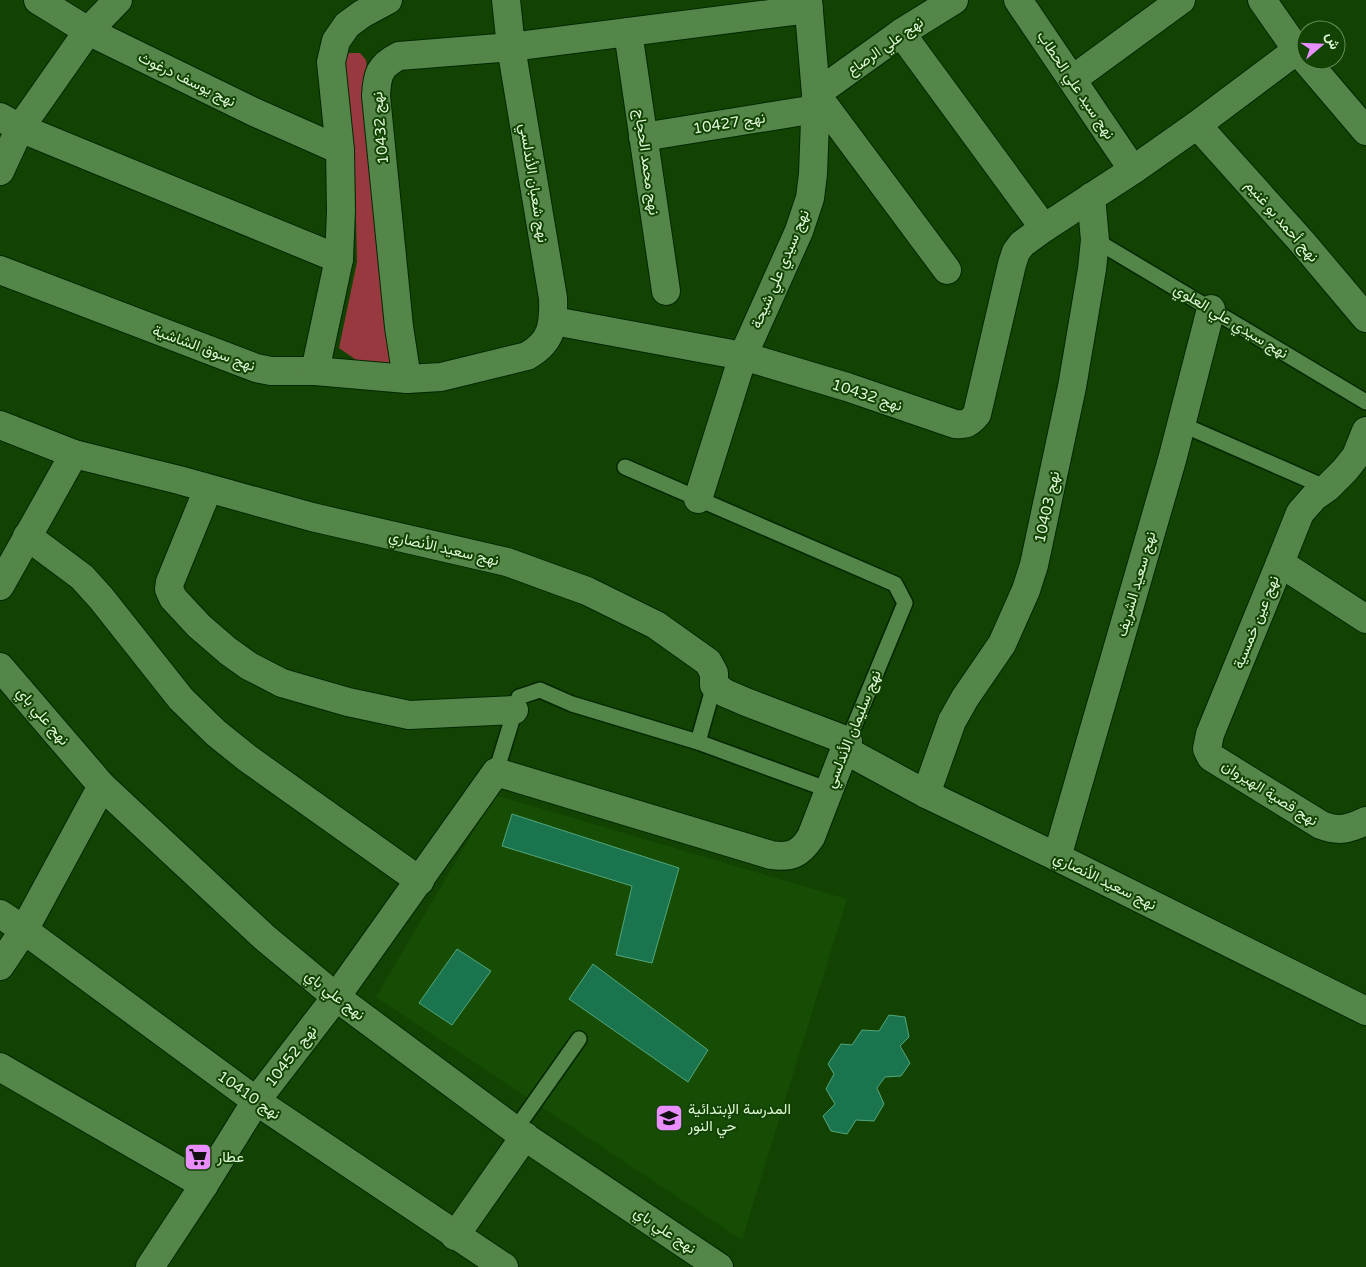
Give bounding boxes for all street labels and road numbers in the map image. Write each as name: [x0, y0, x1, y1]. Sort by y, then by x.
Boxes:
street label: نهج علي الرصاع: [843, 13, 929, 82]
street label: نهج سيد علي الحطاب: [1030, 28, 1119, 145]
street label: نهج يوسف درغوث: [134, 48, 239, 112]
street label: نهج 10432: [368, 91, 394, 165]
street label: نهج محمد الحجاج: [629, 108, 663, 216]
street label: نهج 10427: [692, 108, 767, 140]
street label: نهج شعبان الأندلسي: [512, 122, 552, 245]
street label: نهج أحمد بو غنيم: [1240, 176, 1323, 267]
street label: نهج سيدي علي شيحة: [747, 207, 817, 333]
street label: نهج سيدي علي العلوي: [1168, 280, 1291, 366]
street label: نهج سوق الشاشية: [149, 321, 258, 377]
street label: نهج 10432: [829, 375, 905, 417]
street label: نهج 10403: [1031, 469, 1065, 545]
street label: نهج سعيد الأنصاري: [386, 527, 501, 573]
street label: نهج سعيد الشريف: [1112, 529, 1162, 639]
street label: نهج عين خمسية: [1229, 573, 1285, 672]
street label: نهج سليمان الأندلسي: [821, 667, 889, 792]
street label: نهج علي باي: [10, 683, 73, 751]
street label: نهج قصية الهيروان: [1218, 756, 1321, 831]
street label: نهج سعيد الأنصاري: [1049, 848, 1160, 917]
street label: نهج علي باي: [299, 966, 369, 1027]
street label: نهج 10452: [261, 1022, 322, 1092]
street label: نهج 10410: [213, 1067, 284, 1125]
street label: نهج علي باي: [628, 1203, 700, 1261]

